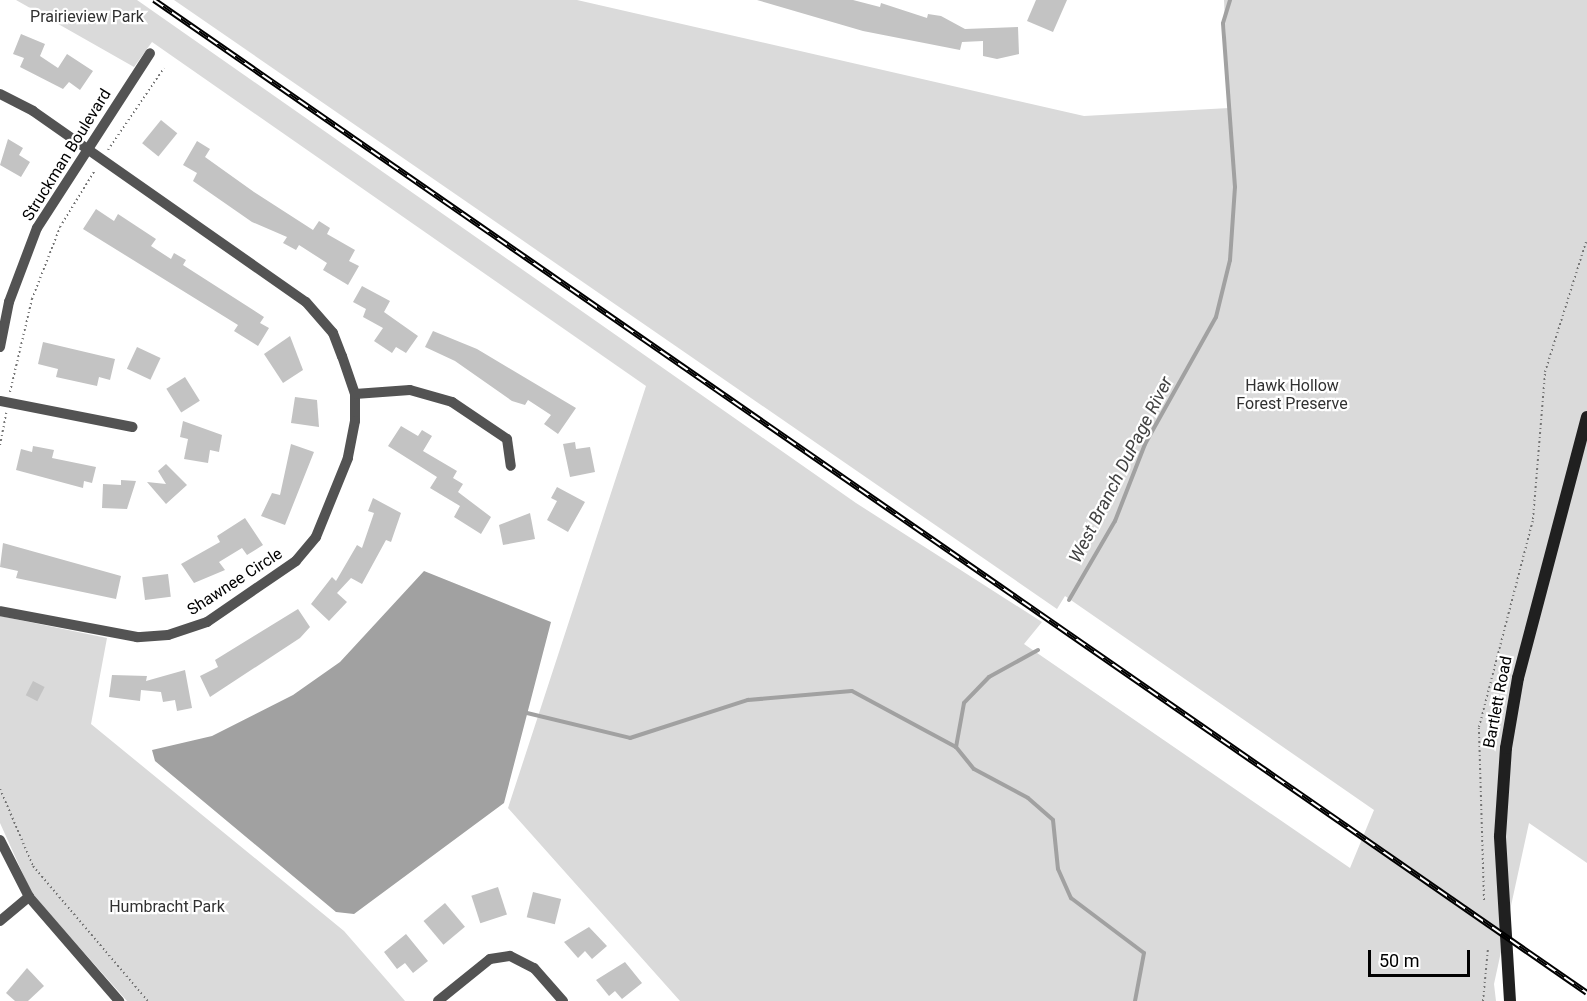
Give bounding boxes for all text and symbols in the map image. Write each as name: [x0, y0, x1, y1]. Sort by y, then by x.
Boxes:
park label: Prairieview Park: [30, 7, 144, 27]
street label: Struckman Boulevard: [19, 86, 115, 224]
water label: West Branch DuPage River: [1065, 373, 1177, 567]
park label: Hawk Hollow Forest Preserve: [1236, 376, 1348, 414]
street label: Shawnee Circle: [184, 544, 286, 620]
street label: Bartlett Road: [1480, 654, 1516, 750]
park label: Humbracht Park: [109, 897, 225, 917]
scale bar: [1371, 938, 1473, 976]
text: 50 m: [1379, 950, 1419, 971]

